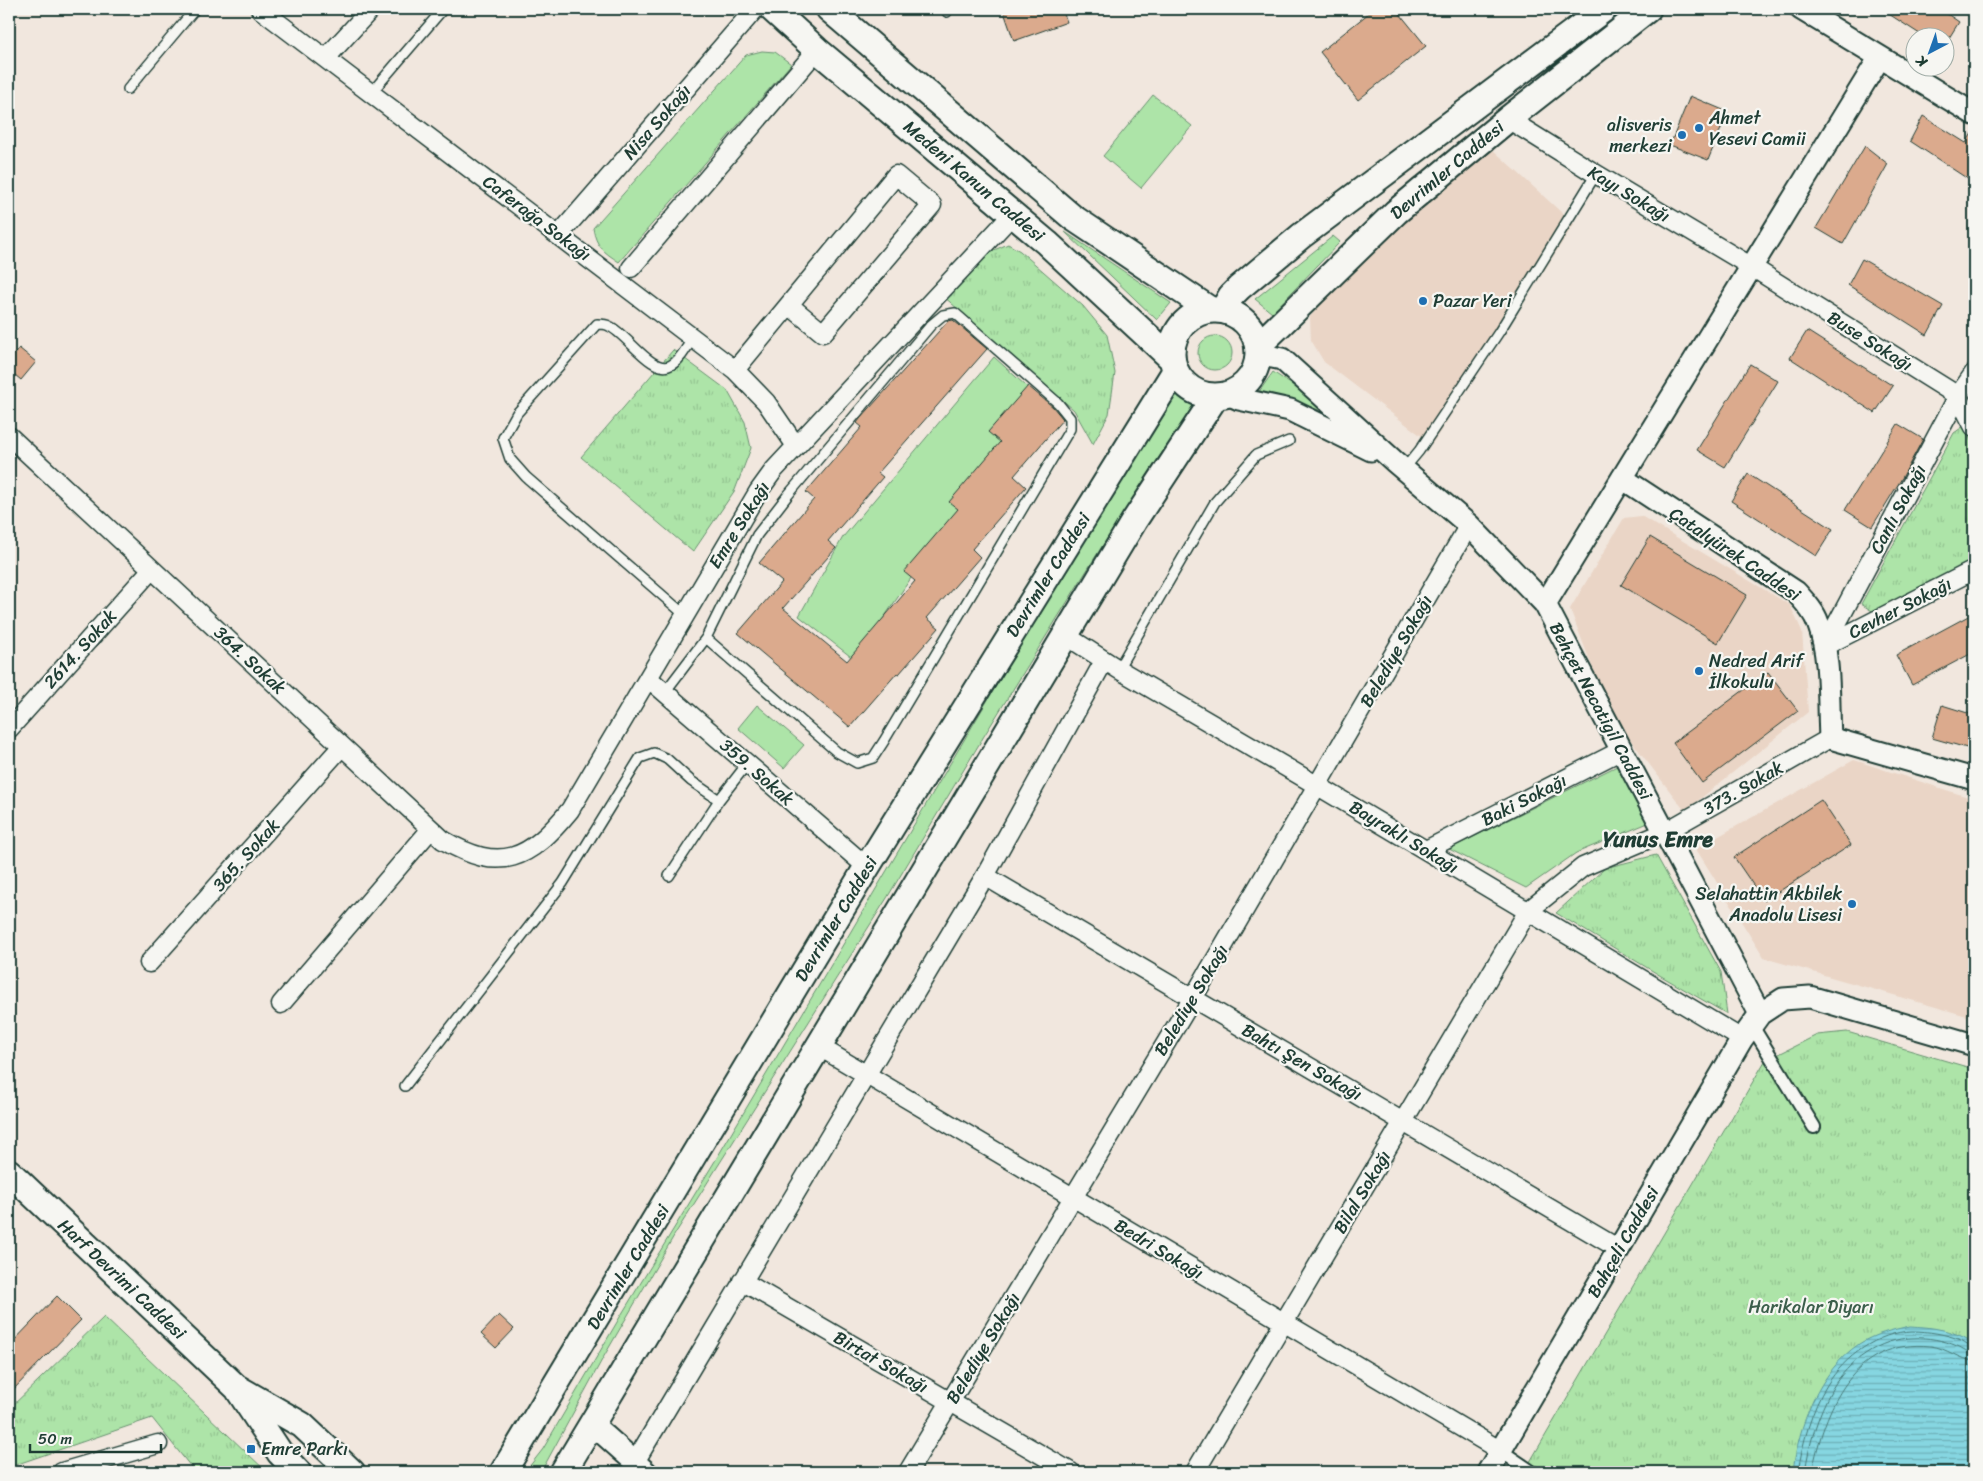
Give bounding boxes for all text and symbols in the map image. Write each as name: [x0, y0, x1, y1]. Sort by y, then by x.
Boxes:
north arrow: [1906, 28, 1956, 78]
text: K: [1909, 48, 1934, 74]
street label: Nisa Sokağı: [615, 77, 699, 167]
place label: Ahmet Yesevi Camii: [1708, 102, 1807, 155]
place label: alisveris merkezi: [1607, 109, 1673, 162]
street label: Devrimler Caddesi: [1382, 111, 1513, 228]
street label: Medeni Kanun Caddesi: [896, 112, 1053, 251]
marker: Ahmet Yesevi Camii: [1693, 122, 1705, 134]
marker: alisveris merkezi: [1676, 129, 1688, 141]
street label: Kayı Sokağı: [1581, 157, 1677, 231]
street label: Caferağa Sokağı: [476, 166, 598, 270]
place label: Pazar Yeri: [1433, 285, 1513, 317]
marker: Pazar Yeri: [1417, 295, 1429, 307]
street label: Buse Sokağı: [1821, 302, 1919, 380]
street label: Canlı Sokağı: [1861, 458, 1935, 560]
street label: Emre Sokağı: [699, 475, 779, 575]
street label: Çatalyürek Caddesi: [1663, 498, 1808, 611]
street label: Devrimler Caddesi: [997, 505, 1100, 644]
street label: Cevher Sokağı: [1843, 568, 1957, 648]
street label: Belediye Sokağı: [1351, 589, 1441, 713]
street label: 2614. Sokak: [35, 601, 125, 696]
street label: Behçet Necatigil Caddesi: [1541, 616, 1662, 807]
street label: 364. Sokak: [206, 618, 294, 703]
place label: Nedred Arif İlkokulu: [1708, 645, 1805, 698]
marker: Nedred Arif İlkokulu: [1693, 665, 1705, 677]
street label: 359. Sokak: [712, 730, 802, 814]
street label: 373. Sokak: [1697, 752, 1790, 824]
street label: Baki Sokağı: [1476, 765, 1572, 835]
street label: Bayraklı Sokağı: [1343, 791, 1465, 883]
street label: 365. Sokak: [204, 811, 288, 899]
district label: Yunus Emre: [1603, 820, 1713, 859]
street label: Devrimler Caddesi: [786, 849, 887, 988]
place label: Selahattin Akbilek Anadolu Lisesi: [1695, 878, 1843, 931]
marker: Selahattin Akbilek Anadolu Lisesi: [1846, 898, 1858, 910]
street label: Belediye Sokağı: [1145, 938, 1237, 1062]
street label: Bahtı Şen Sokağı: [1235, 1014, 1369, 1110]
street label: Bilal Sokağı: [1324, 1144, 1400, 1240]
street label: Bahçeli Caddesi: [1578, 1179, 1669, 1304]
street label: Devrimler Caddesi: [578, 1197, 679, 1336]
street label: Harf Devrimi Caddesi: [50, 1210, 195, 1348]
street label: Bedri Sokağı: [1108, 1210, 1210, 1288]
street label: Belediye Sokağı: [937, 1286, 1029, 1410]
park label: Harikalar Diyarı: [1748, 1291, 1874, 1323]
street label: Birtat Sokağı: [827, 1322, 935, 1402]
scale bar: [30, 1421, 161, 1453]
text: 50 m: [38, 1426, 73, 1452]
place label: Emre Parkı: [261, 1433, 348, 1465]
marker: Emre Parkı: [245, 1443, 257, 1455]

